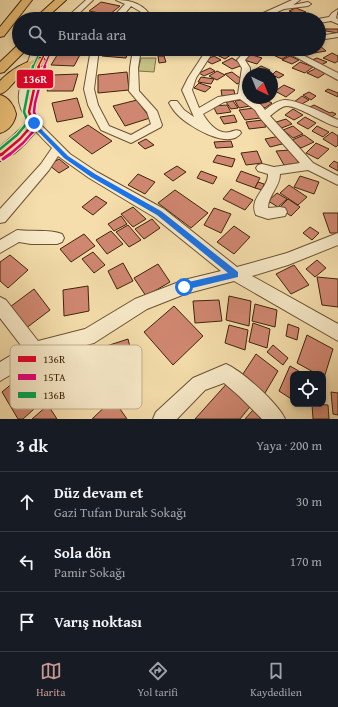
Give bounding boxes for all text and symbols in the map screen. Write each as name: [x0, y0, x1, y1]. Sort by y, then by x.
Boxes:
search box: [12, 12, 326, 56]
icon: search: [26, 23, 48, 45]
text: Burada ara: [58, 24, 126, 45]
north arrow: [242, 68, 278, 104]
line badge: 136R: [16, 69, 54, 89]
text: 136R: [23, 71, 47, 87]
route end: [25, 114, 43, 132]
route start: [175, 278, 193, 296]
legend: [10, 345, 142, 409]
text: 136R: [43, 351, 66, 367]
text: 15TA: [43, 369, 66, 385]
map controls: [290, 371, 326, 407]
button: locate: [290, 371, 326, 407]
text: 136B: [43, 387, 65, 403]
text: 3 dk: [16, 433, 48, 458]
text: Yaya · 200 m: [256, 436, 322, 455]
text: Düz devam et: [54, 482, 143, 503]
icon: ahead: [16, 491, 38, 513]
text: 30 m: [296, 492, 322, 511]
text: Gazi Tufan Durak Sokağı: [54, 503, 186, 522]
text: Sola dön: [54, 542, 111, 563]
icon: left: [16, 551, 38, 573]
text: 170 m: [290, 552, 322, 571]
text: Pamir Sokağı: [54, 563, 125, 582]
icon: arrive: [16, 611, 38, 633]
text: Varış noktası: [54, 611, 142, 632]
tab: Harita: [36, 660, 65, 700]
tab: Yol tarifi: [138, 660, 178, 700]
tab: Kaydedilen: [250, 660, 302, 700]

